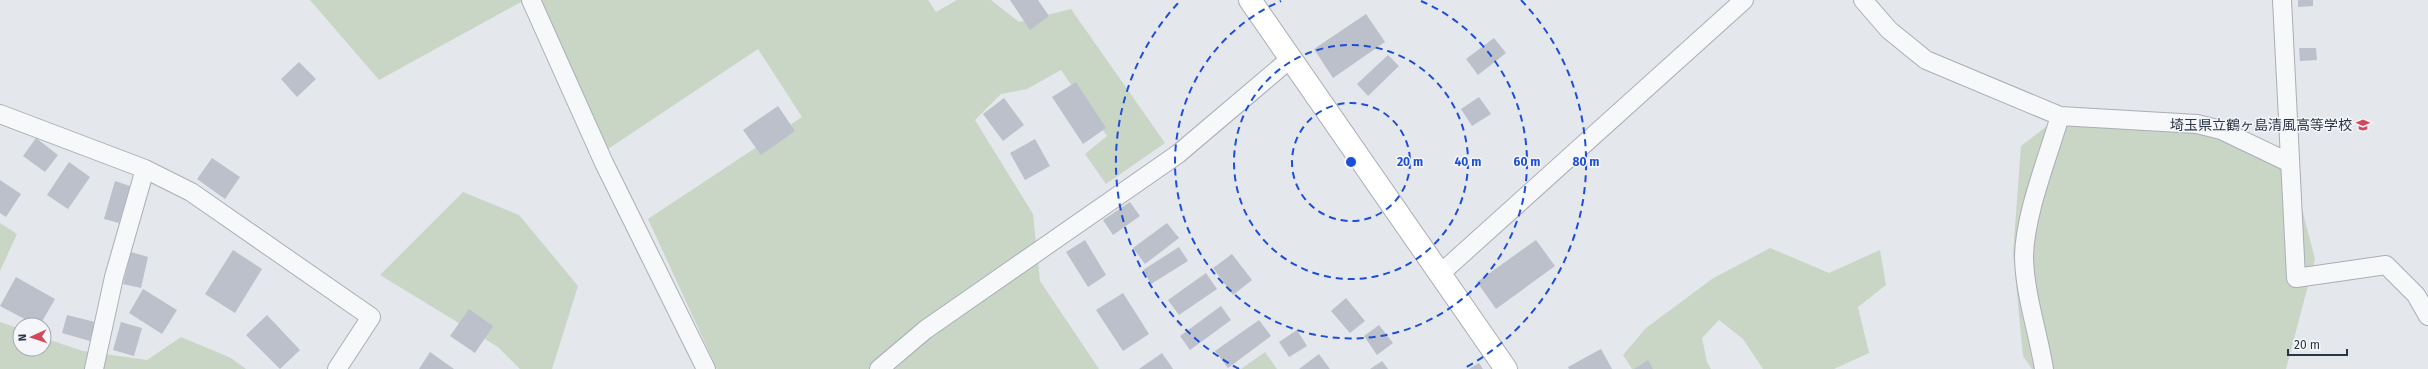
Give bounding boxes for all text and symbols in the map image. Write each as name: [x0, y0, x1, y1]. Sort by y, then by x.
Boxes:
place label: 埼玉県立鶴ヶ島清風高等学校: [2170, 117, 2352, 134]
school or university icon: 埼玉県立鶴ヶ島清風高等学校: [2355, 117, 2371, 133]
centre of rings: [1344, 155, 1358, 169]
text: 20 m: [1397, 155, 1423, 169]
text: 40 m: [1455, 155, 1481, 169]
text: 60 m: [1514, 155, 1540, 169]
text: 80 m: [1573, 155, 1599, 169]
north arrow: [12, 317, 52, 357]
scale bar: [2288, 331, 2347, 357]
text: N: [16, 334, 29, 341]
text: 20 m: [2294, 338, 2320, 352]

